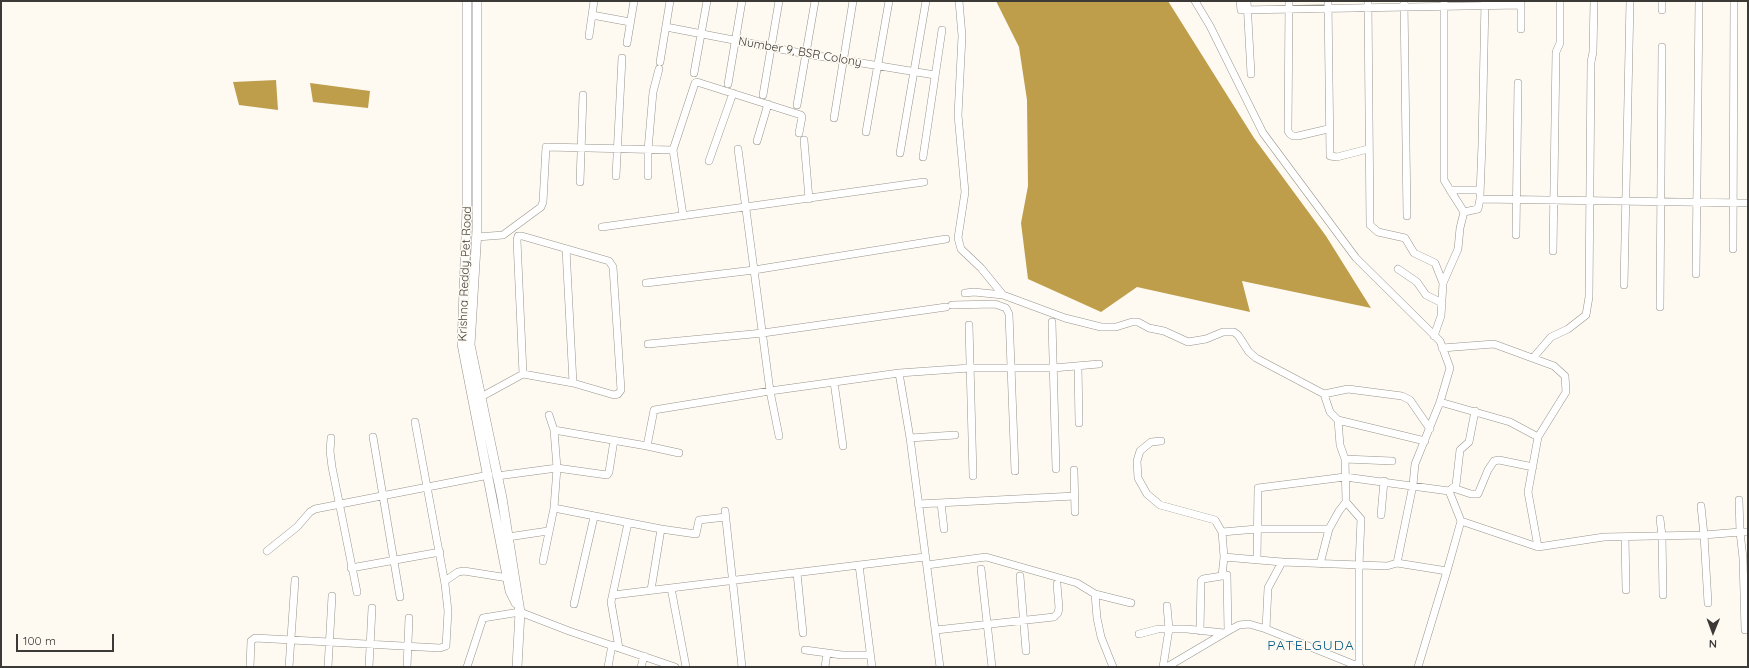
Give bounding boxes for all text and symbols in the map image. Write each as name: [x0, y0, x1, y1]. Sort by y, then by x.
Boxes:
street label: Number 9, BSR Colony: [737, 34, 863, 70]
street label: Krishna Reddy Pet Road: [455, 206, 475, 342]
north arrow: [1693, 612, 1733, 652]
scale bar: [18, 626, 116, 652]
text: 100 m: [23, 633, 56, 648]
text: N: [1709, 637, 1717, 651]
district label: PATELGUDA: [1267, 638, 1355, 654]

